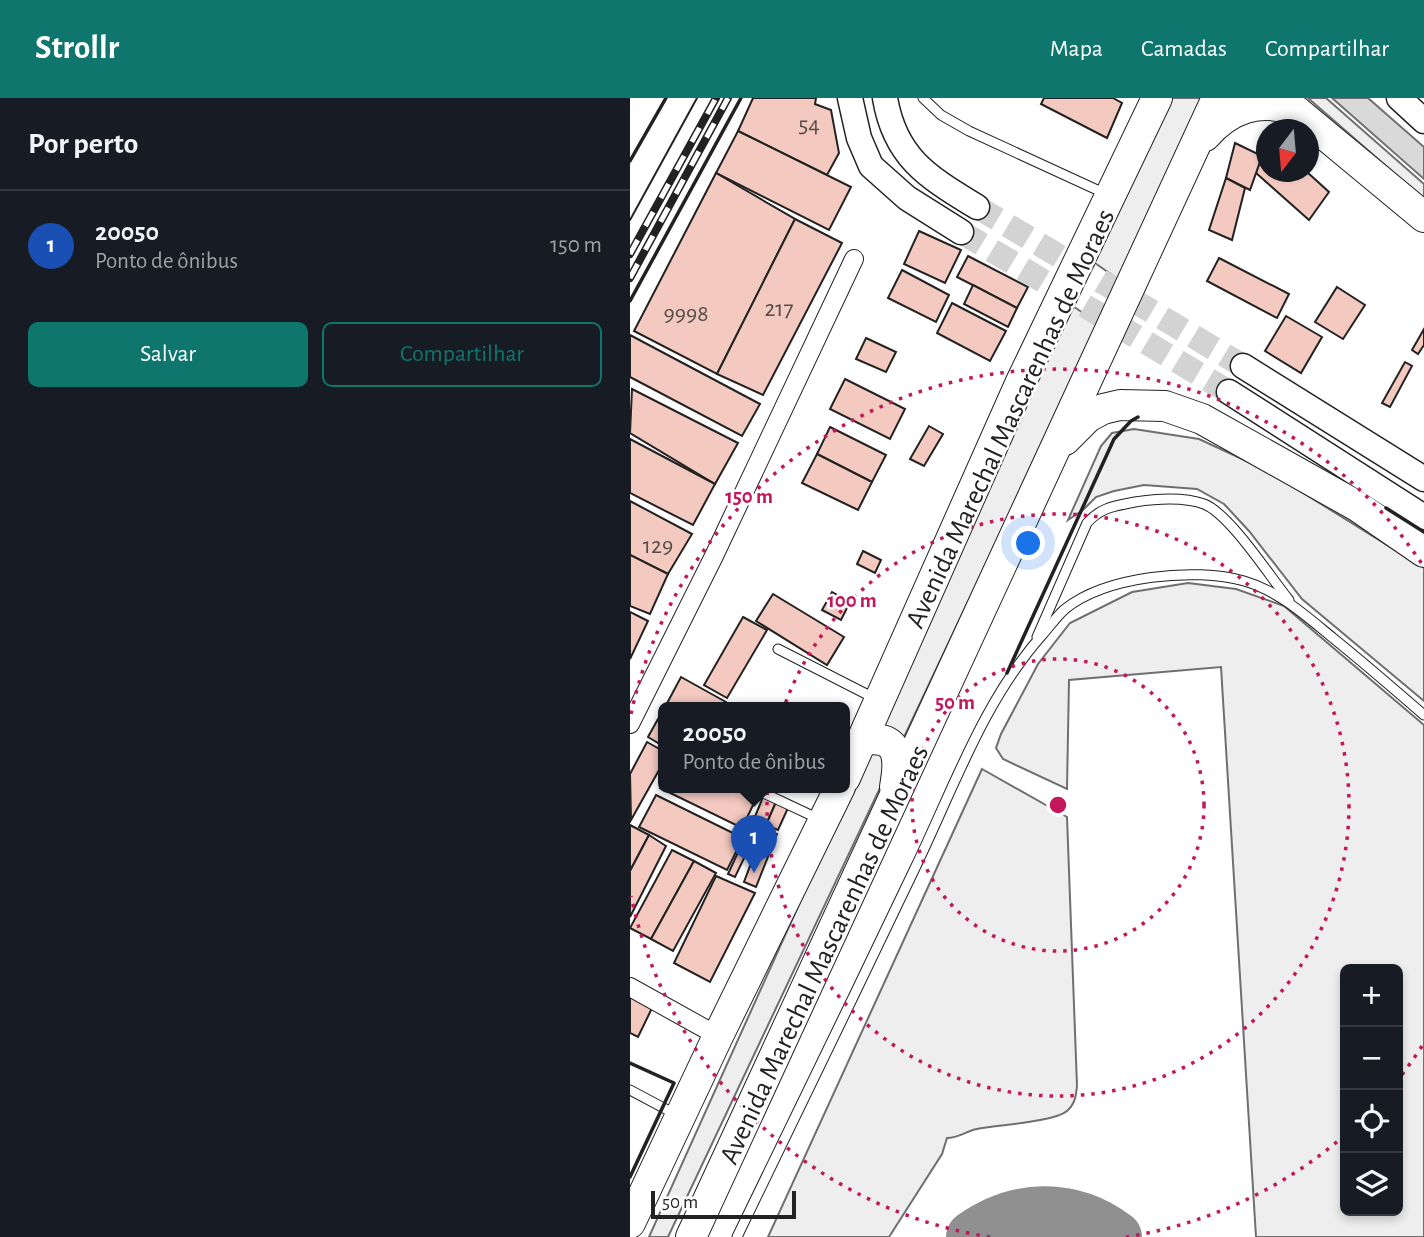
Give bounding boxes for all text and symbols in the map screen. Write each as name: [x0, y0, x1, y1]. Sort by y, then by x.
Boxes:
text: Strollr: [35, 32, 119, 65]
text: Mapa: [1050, 37, 1103, 61]
text: Camadas: [1141, 37, 1227, 61]
text: Compartilhar: [1265, 37, 1389, 61]
house number: 54: [798, 113, 820, 137]
north arrow: [1256, 119, 1319, 182]
text: Por perto: [28, 129, 138, 159]
street label: Avenida Marechal Mascarenhas de Moraes: [901, 205, 1120, 633]
text: 20050: [95, 219, 159, 245]
text: 1: [47, 234, 55, 257]
text: 150 m: [550, 234, 602, 257]
text: Ponto de ônibus: [95, 250, 238, 273]
house number: 217: [764, 297, 794, 321]
house number: 9998: [663, 302, 709, 326]
button: Salvar: [28, 322, 308, 387]
button: Compartilhar: [322, 322, 602, 387]
text: 150 m: [725, 486, 773, 507]
your location: [1011, 526, 1045, 560]
house number: 129: [643, 534, 673, 558]
text: 100 m: [827, 590, 877, 611]
text: 50 m: [935, 692, 975, 713]
popup: [658, 702, 850, 793]
text: 20050: [683, 720, 747, 746]
street label: Avenida Marechal Mascarenhas de Moraes: [715, 741, 934, 1169]
text: Ponto de ônibus: [683, 751, 825, 774]
centre of rings: [1046, 793, 1070, 817]
pin: 1: [731, 815, 777, 873]
map controls: [1340, 964, 1403, 1216]
button: +: [1340, 964, 1403, 1027]
button: −: [1340, 1027, 1403, 1090]
button: locate: [1340, 1090, 1403, 1153]
button: layers: [1340, 1153, 1403, 1216]
scale bar: [651, 1188, 796, 1220]
text: 50 m: [662, 1193, 698, 1212]

